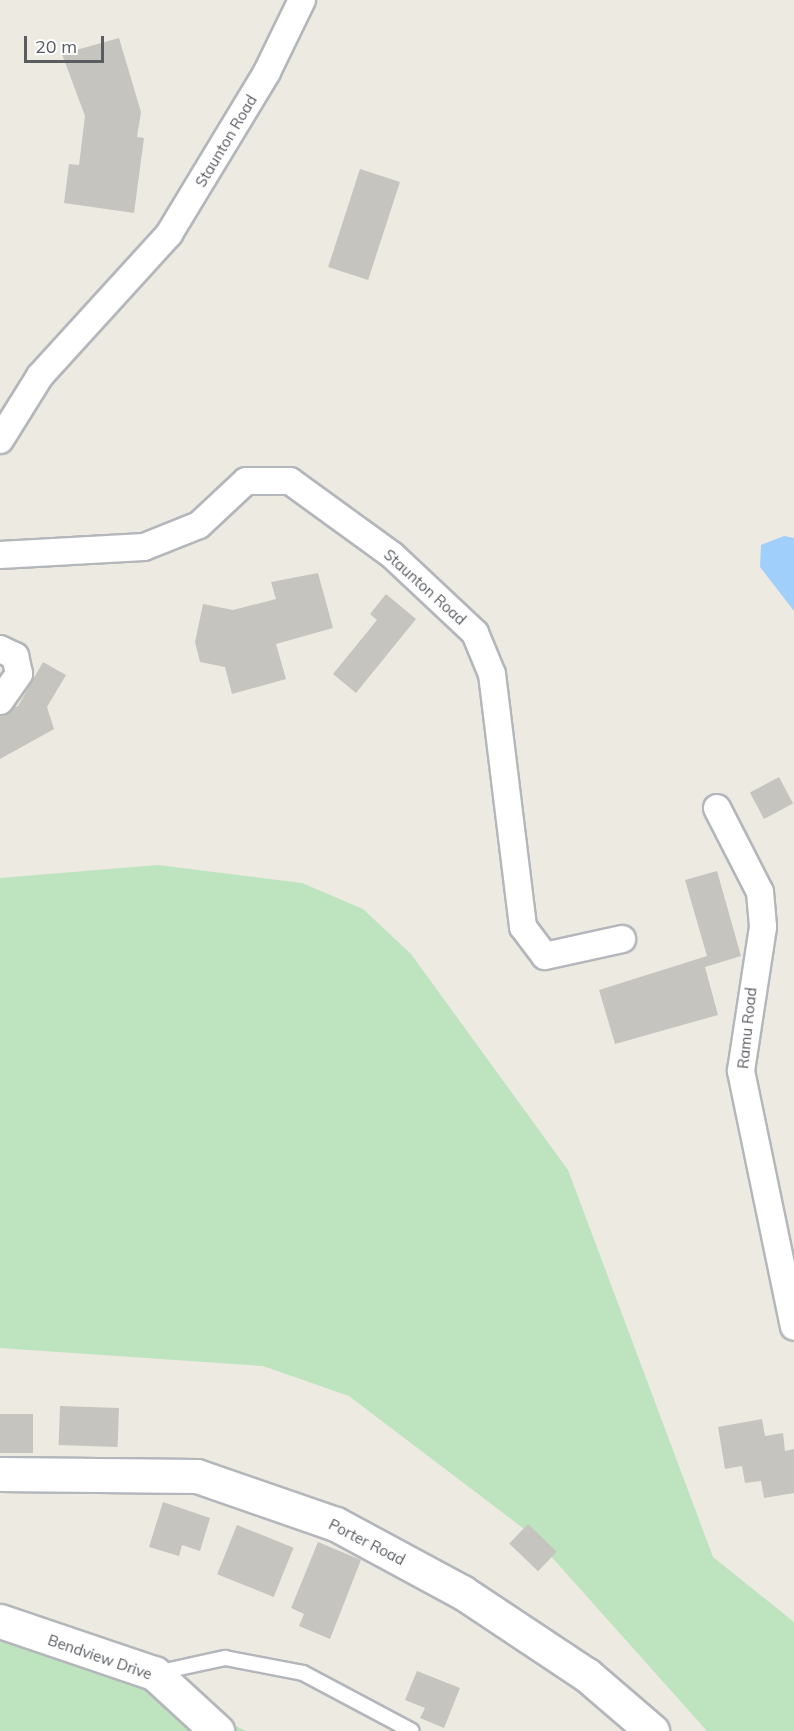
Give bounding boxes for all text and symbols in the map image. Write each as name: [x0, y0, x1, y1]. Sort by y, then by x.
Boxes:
scale bar: [27, 24, 106, 62]
text: 20 m: [35, 35, 77, 58]
street label: Staunton Road: [191, 92, 261, 190]
street label: Staunton Road: [380, 545, 470, 629]
street label: Ramu Road: [734, 986, 760, 1070]
street label: Porter Road: [326, 1515, 408, 1569]
street label: Bendview Drive: [46, 1631, 154, 1683]

